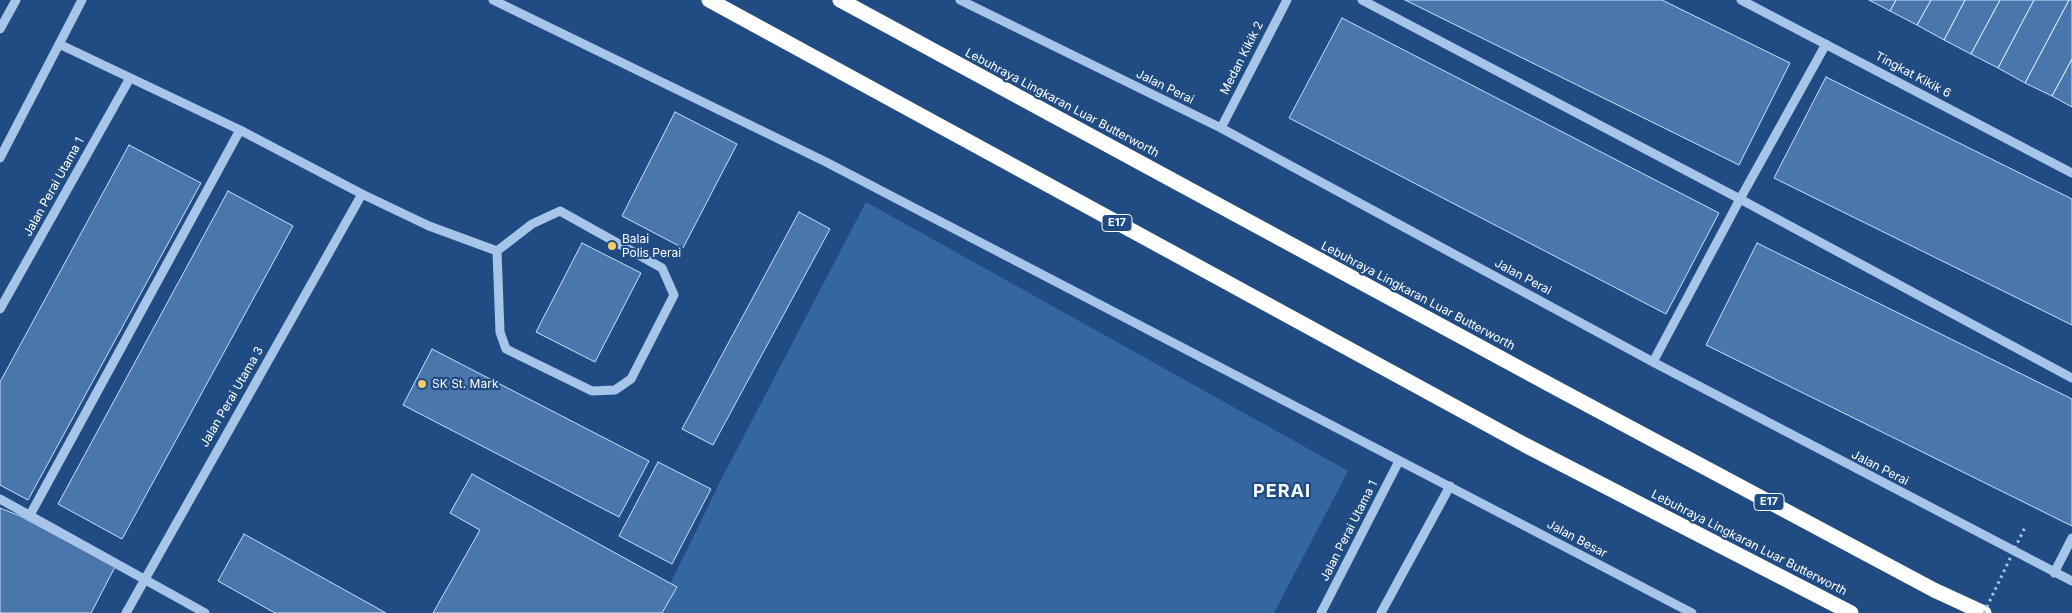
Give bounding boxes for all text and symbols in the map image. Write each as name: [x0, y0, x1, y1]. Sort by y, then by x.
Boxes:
street label: Medan Kikik 2: [1217, 19, 1267, 97]
street label: Lebuhraya Lingkaran Luar Butterworth: [963, 46, 1161, 160]
street label: Tingkat Kikik 6: [1873, 49, 1953, 101]
street label: Jalan Perai: [1134, 67, 1196, 107]
street label: Jalan Perai Utama 1: [21, 135, 87, 239]
road number: E17: [1102, 214, 1132, 232]
place label: Balai Polis Perai: [622, 232, 681, 260]
street label: Lebuhraya Lingkaran Luar Butterworth: [1319, 239, 1517, 353]
marker: Balai Polis Perai: [606, 240, 618, 252]
street label: Jalan Perai: [1492, 256, 1554, 298]
street label: Jalan Perai Utama 3: [197, 344, 267, 450]
place label: SK St. Mark: [432, 377, 498, 391]
marker: SK St. Mark: [416, 378, 428, 390]
street label: Jalan Perai: [1849, 447, 1911, 489]
street label: Jalan Perai Utama 1: [1317, 478, 1381, 584]
district label: PERAI: [1252, 481, 1312, 503]
street label: Lebuhraya Lingkaran Luar Butterworth: [1649, 487, 1849, 599]
road number: E17: [1754, 494, 1784, 511]
street label: Jalan Besar: [1544, 517, 1610, 561]

